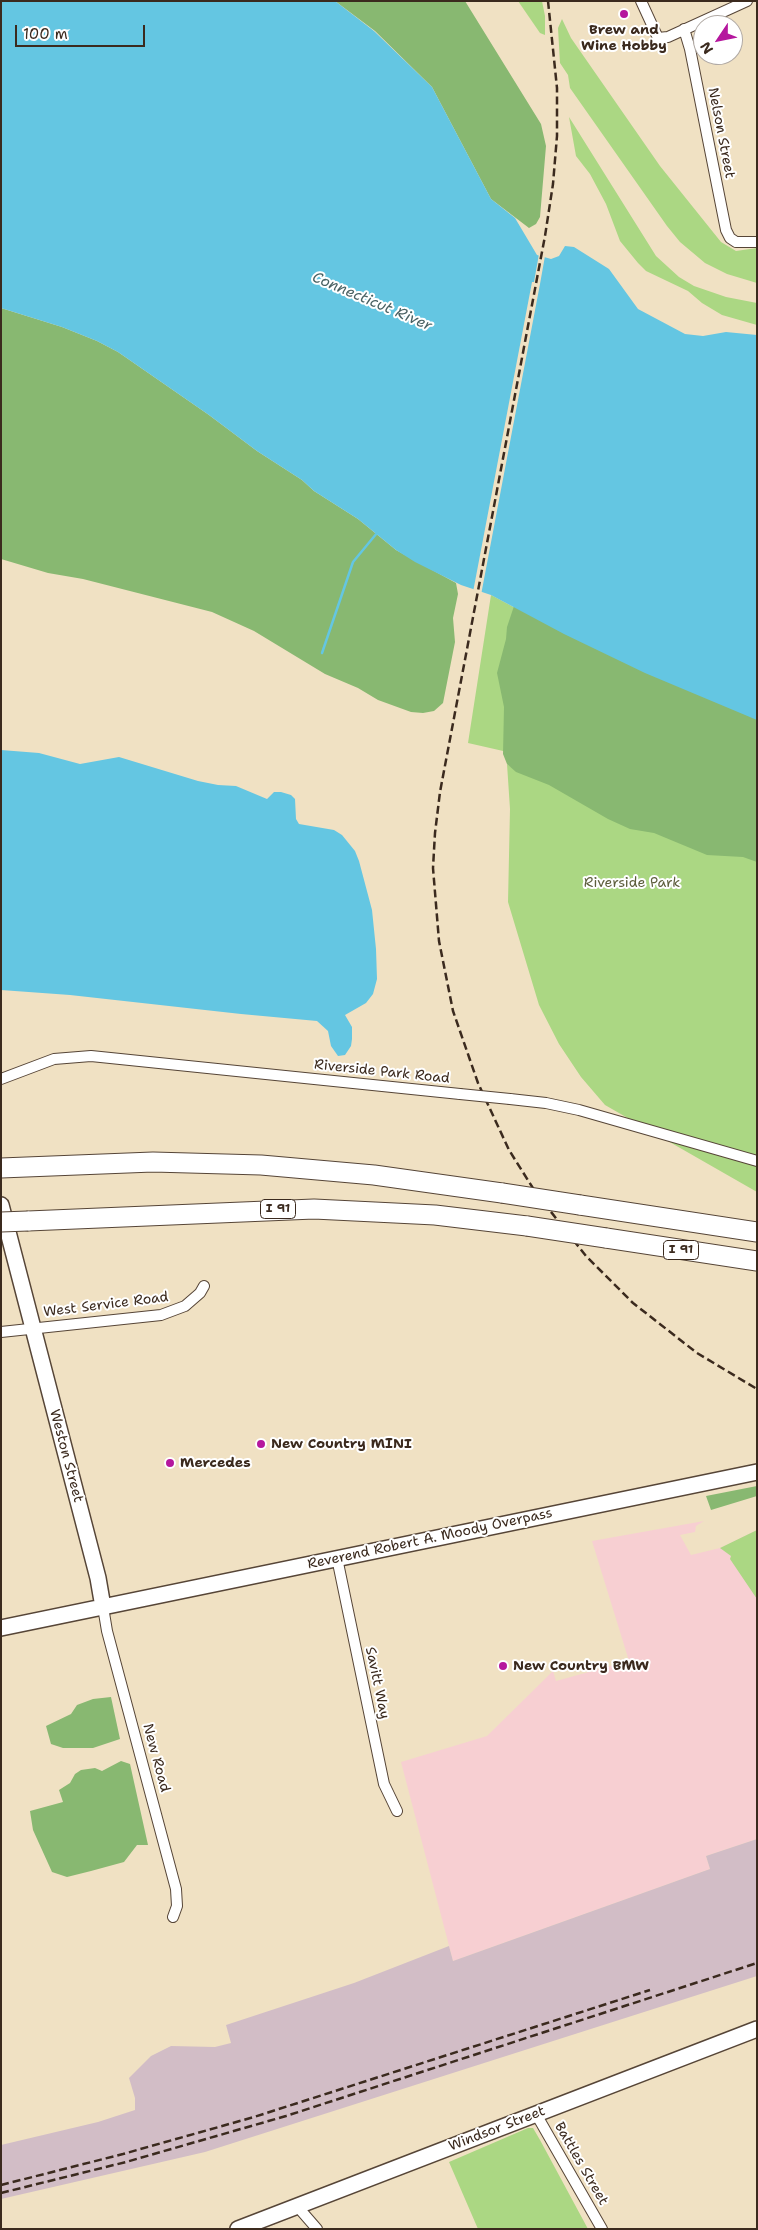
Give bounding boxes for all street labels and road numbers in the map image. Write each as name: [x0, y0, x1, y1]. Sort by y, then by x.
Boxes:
street label: Nelson Street: [704, 86, 738, 180]
street label: Riverside Park Road: [313, 1057, 451, 1087]
road number: I 91: [260, 1200, 296, 1218]
road number: I 91: [664, 1240, 698, 1260]
street label: West Service Road: [43, 1289, 169, 1321]
street label: Weston Street: [45, 1408, 87, 1504]
street label: Reverend Robert A. Moody Overpass: [306, 1505, 554, 1573]
street label: Savitt Way: [361, 1645, 393, 1721]
street label: New Road: [139, 1722, 173, 1794]
street label: Windsor Street: [446, 2103, 548, 2155]
street label: Battles Street: [550, 2119, 612, 2209]

